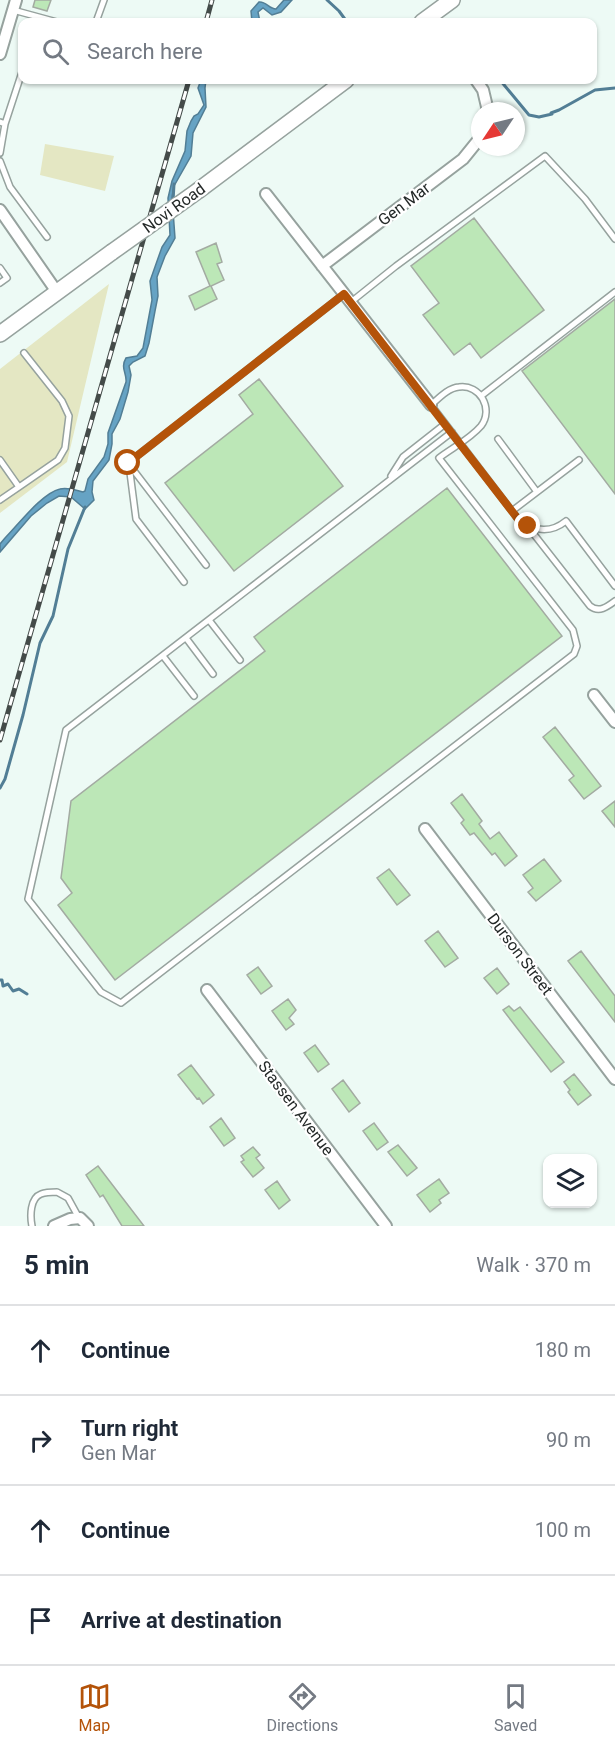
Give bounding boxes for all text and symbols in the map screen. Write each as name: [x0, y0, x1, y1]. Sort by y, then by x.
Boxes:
search box: [18, 18, 597, 84]
icon: search: [39, 35, 72, 68]
text: Search here: [87, 39, 203, 64]
north arrow: [471, 102, 525, 156]
street label: Gen Mar: [374, 178, 434, 230]
street label: Novi Road: [139, 179, 209, 237]
route start: [114, 449, 140, 475]
route end: [514, 512, 540, 538]
street label: Durson Street: [483, 909, 557, 999]
street label: Stassen Avenue: [254, 1057, 338, 1159]
map controls: [543, 1154, 597, 1208]
button: layers: [543, 1154, 597, 1208]
text: 5 min: [24, 1250, 89, 1280]
text: Walk · 370 m: [476, 1253, 591, 1277]
icon: ahead: [24, 1334, 57, 1367]
text: Continue: [81, 1338, 170, 1363]
text: 180 m: [535, 1338, 591, 1362]
text: Turn right: [81, 1416, 178, 1441]
icon: right: [24, 1424, 57, 1457]
text: 90 m: [546, 1428, 591, 1452]
text: Gen Mar: [81, 1441, 156, 1465]
icon: ahead: [24, 1514, 57, 1547]
text: Continue: [81, 1518, 170, 1543]
text: 100 m: [535, 1518, 591, 1542]
icon: arrive: [24, 1604, 57, 1637]
text: Arrive at destination: [81, 1608, 282, 1633]
tab: Map: [78, 1680, 111, 1735]
tab: Directions: [266, 1680, 338, 1735]
tab: Saved: [494, 1680, 537, 1735]

